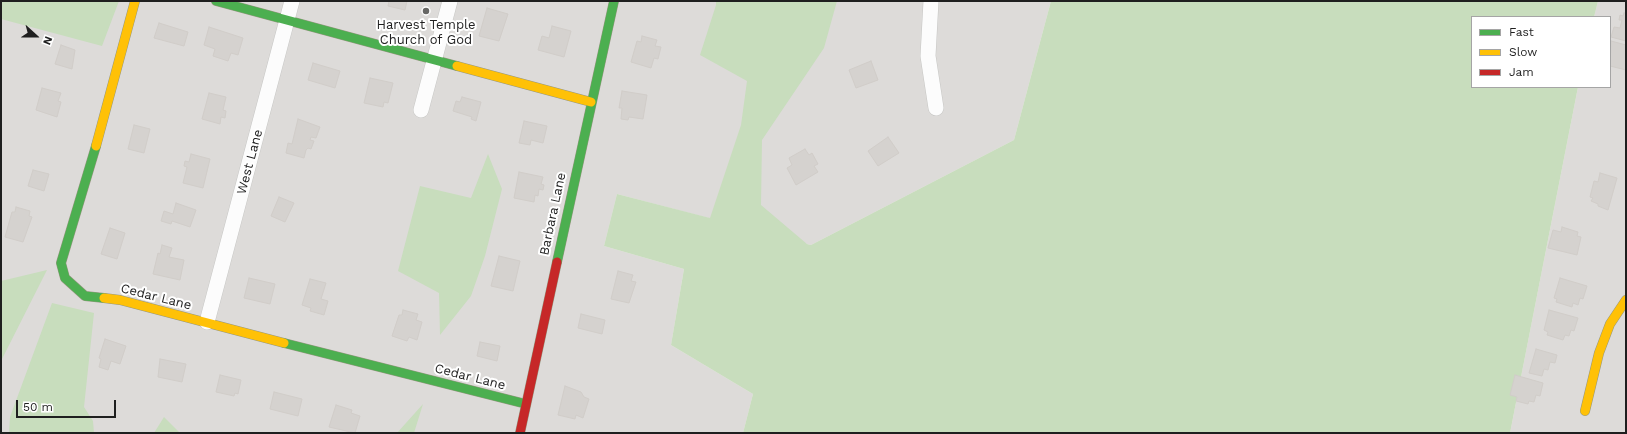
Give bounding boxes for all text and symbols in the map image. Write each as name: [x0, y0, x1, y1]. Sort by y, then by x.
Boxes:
marker: Harvest Temple Church of God: [421, 6, 431, 16]
north arrow: [16, 16, 56, 56]
legend: [1471, 16, 1611, 88]
place label: Harvest Temple Church of God: [376, 17, 476, 48]
text: Fast: [1509, 25, 1534, 39]
text: N: [40, 34, 55, 47]
text: Slow: [1509, 45, 1537, 59]
text: Jam: [1509, 65, 1534, 79]
street label: West Lane: [234, 128, 266, 196]
street label: Barbara Lane: [537, 171, 569, 257]
street label: Cedar Lane: [119, 281, 193, 313]
street label: Cedar Lane: [433, 361, 507, 393]
scale bar: [18, 392, 118, 418]
text: 50 m: [23, 400, 53, 414]

